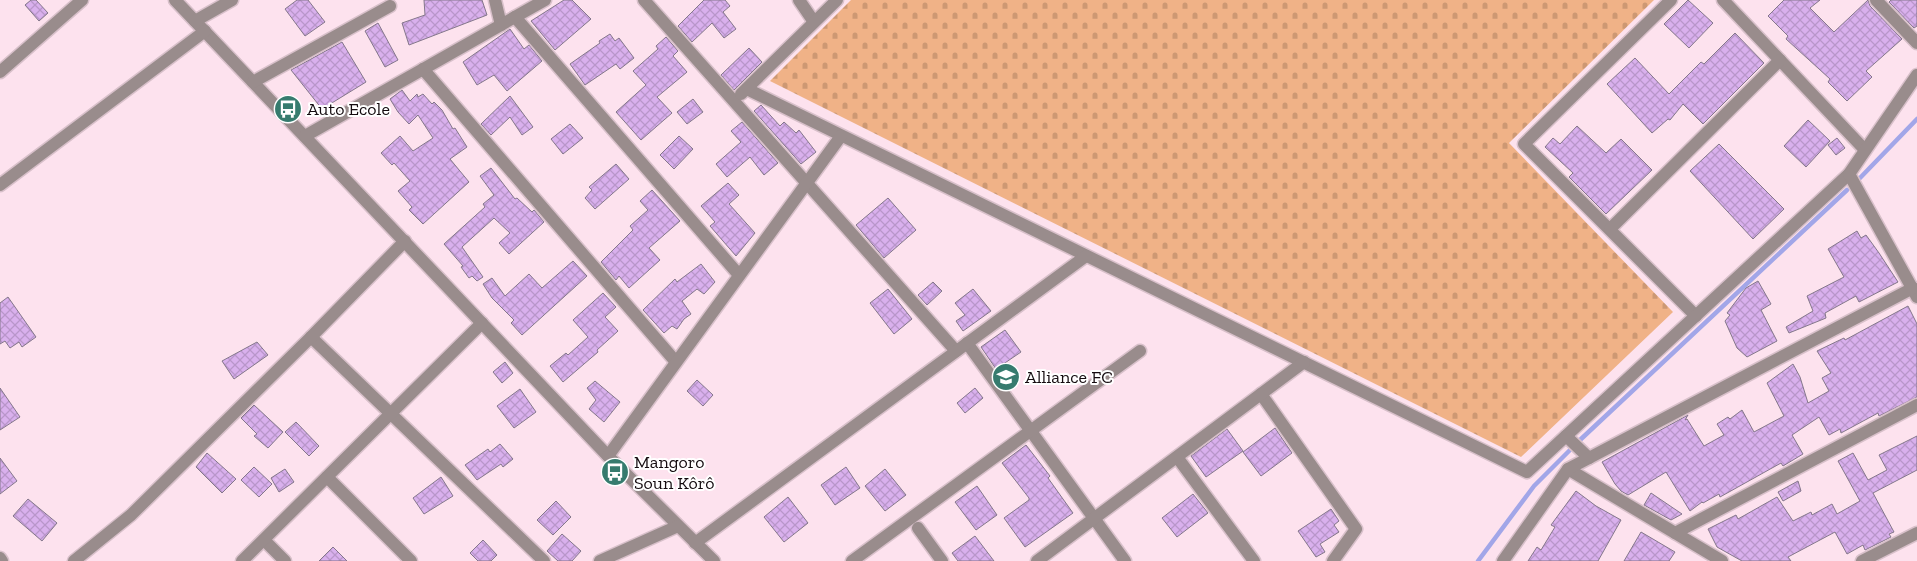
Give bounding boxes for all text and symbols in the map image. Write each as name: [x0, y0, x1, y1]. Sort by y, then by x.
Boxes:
bus stop icon: Auto Ecole: [273, 94, 303, 124]
place label: Auto Ecole: [307, 98, 390, 120]
school or university icon: Alliance FC: [991, 362, 1021, 392]
place label: Alliance FC: [1025, 366, 1113, 388]
place label: Mangoro Soun Kôrô: [634, 451, 715, 494]
bus stop icon: Mangoro Soun Kôrô: [600, 457, 630, 487]

